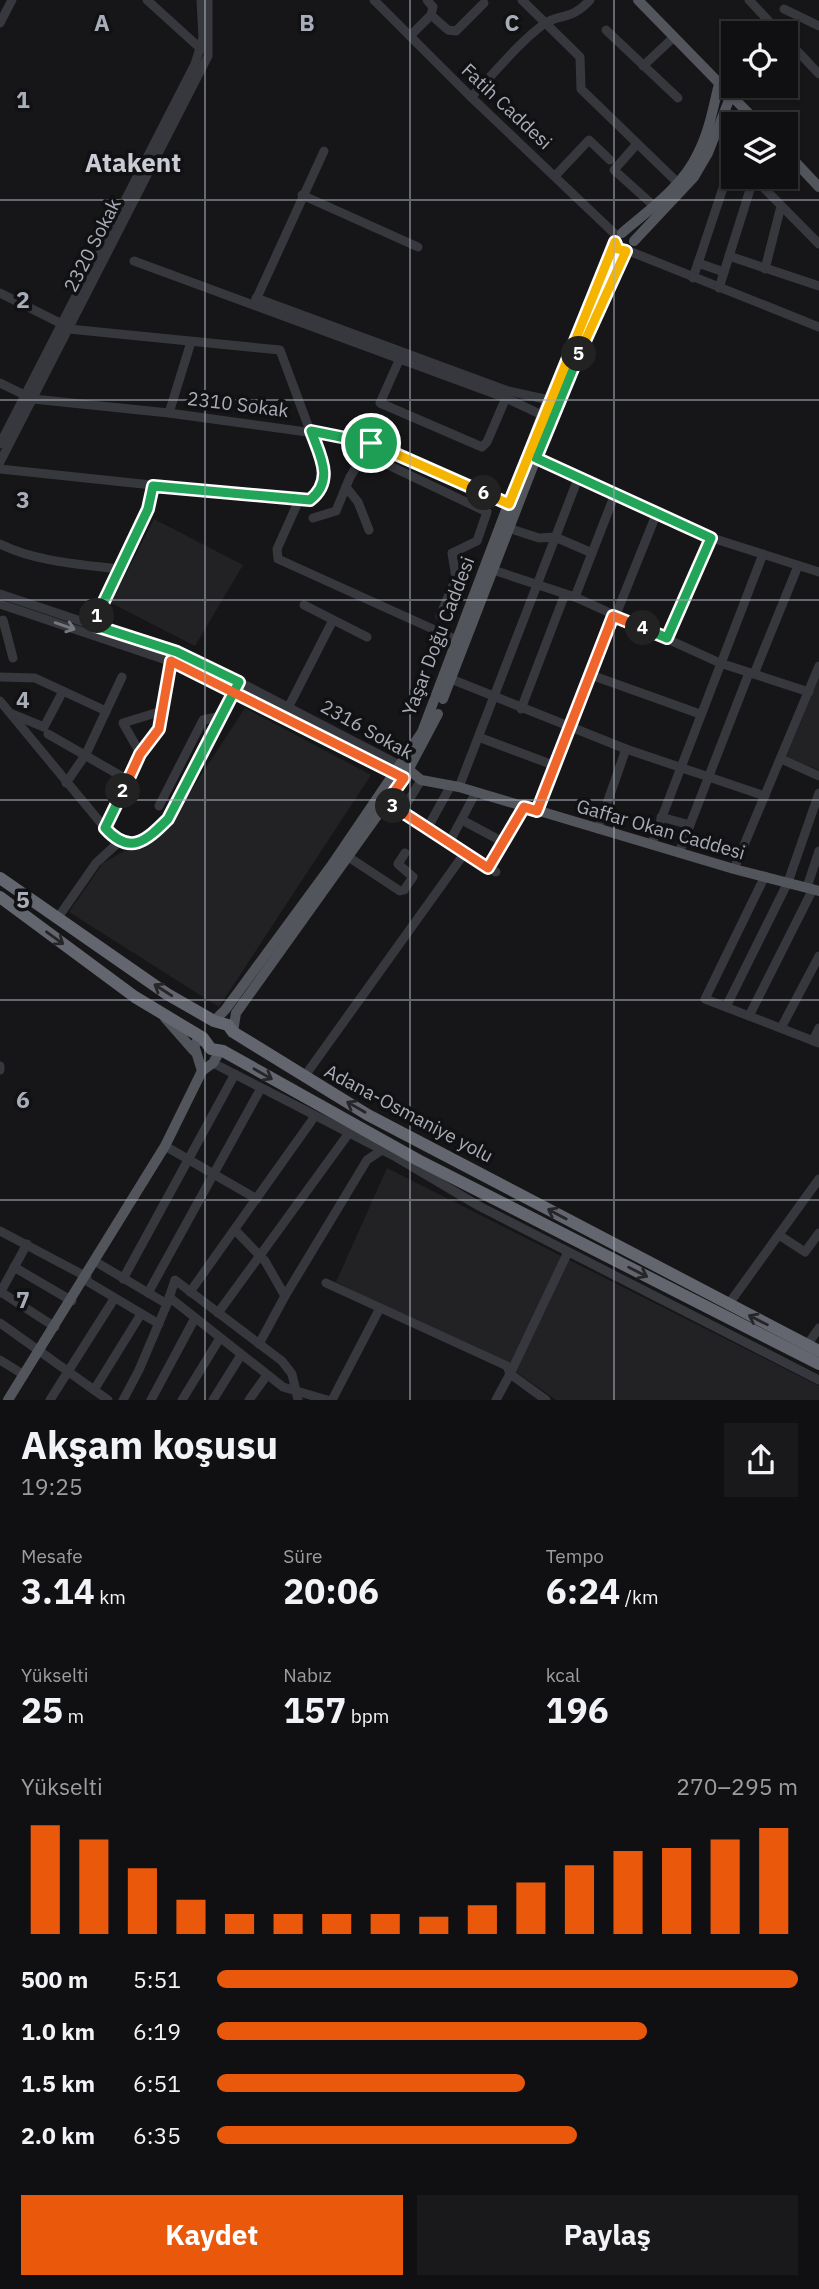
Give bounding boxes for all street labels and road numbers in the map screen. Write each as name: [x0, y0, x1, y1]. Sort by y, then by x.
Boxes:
street label: Fatih Caddesi: [457, 58, 557, 154]
street label: 2320 Sokak: [58, 194, 126, 296]
street label: 2310 Sokak: [186, 386, 290, 422]
street label: Yaşar Doğu Caddesi: [397, 553, 479, 719]
street label: 2316 Sokak: [317, 694, 417, 764]
street label: Gaffar Okan Caddesi: [574, 793, 748, 865]
street label: Adana-Osmaniye yolu: [321, 1058, 497, 1168]

